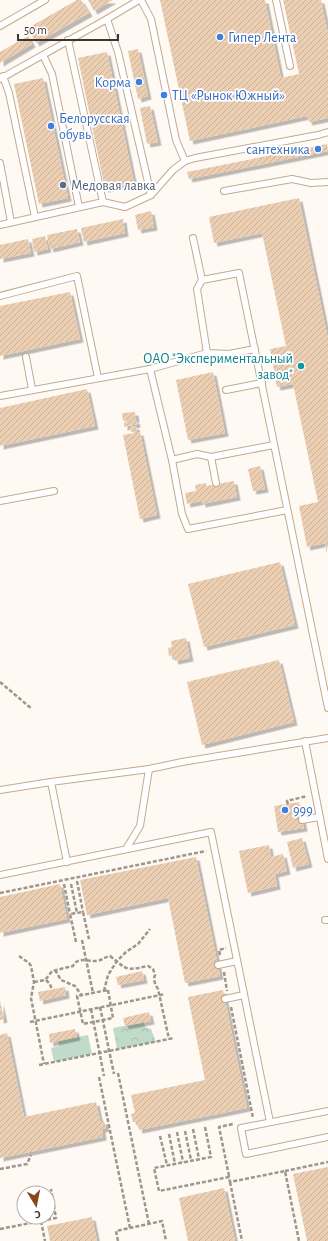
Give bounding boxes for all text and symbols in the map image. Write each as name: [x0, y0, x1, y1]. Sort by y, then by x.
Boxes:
scale bar: [18, 16, 118, 42]
text: 50 m: [24, 24, 47, 36]
place label: Гипер Лента: [228, 31, 297, 45]
marker: Гипер Лента: [215, 32, 225, 42]
place label: Корма: [94, 76, 132, 90]
marker: Корма: [134, 77, 144, 87]
place label: ТЦ «Рынок Южный»: [172, 89, 285, 103]
marker: ТЦ «Рынок Южный»: [159, 90, 169, 100]
place label: Белорусская обувь: [59, 112, 130, 142]
marker: Белорусская обувь: [46, 121, 56, 131]
place label: сантехника: [246, 143, 311, 157]
marker: сантехника: [313, 144, 323, 154]
place label: Медовая лавка: [71, 179, 156, 193]
marker: Медовая лавка: [58, 180, 68, 190]
place label: ОАО "Экспериментальный завод": [143, 352, 293, 382]
marker: ОАО "Экспериментальный завод": [296, 361, 306, 371]
place label: 999: [293, 804, 313, 818]
marker: 999: [280, 805, 290, 815]
north arrow: [16, 1185, 56, 1225]
text: С: [34, 1208, 42, 1220]

